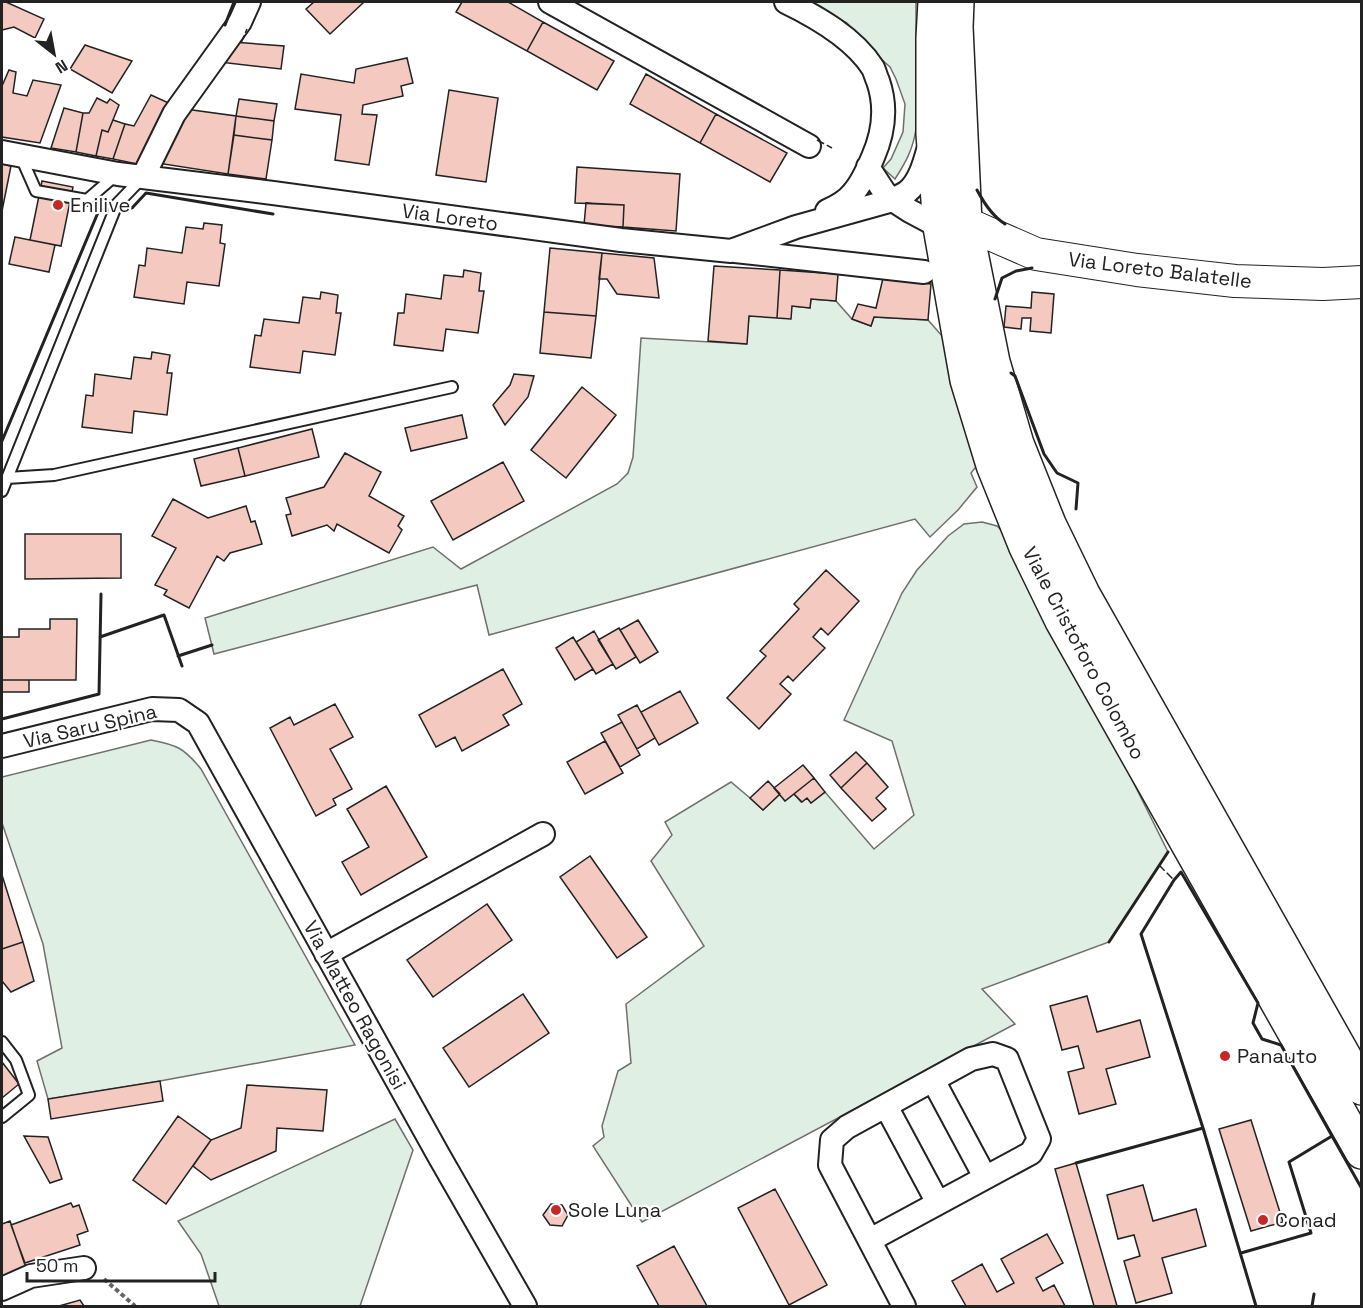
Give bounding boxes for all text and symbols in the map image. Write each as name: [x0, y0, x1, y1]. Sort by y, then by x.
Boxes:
north arrow: [24, 24, 84, 84]
text: N: [51, 55, 71, 78]
place label: Enilive: [70, 192, 130, 218]
street label: Via Loreto: [400, 197, 500, 237]
marker: Enilive: [51, 198, 65, 212]
street label: Via Loreto Balatelle: [1067, 246, 1253, 294]
street label: Viale Cristoforo Colombo: [1017, 542, 1151, 764]
street label: Via Saru Spina: [21, 698, 159, 754]
street label: Via Matteo Ragonisi: [298, 916, 412, 1094]
place label: Panauto: [1237, 1043, 1317, 1069]
marker: Panauto: [1218, 1049, 1232, 1063]
place label: Sole Luna: [568, 1197, 661, 1223]
marker: Sole Luna: [549, 1203, 563, 1217]
place label: Conad: [1275, 1207, 1337, 1233]
marker: Conad: [1256, 1213, 1270, 1227]
scale bar: [27, 1245, 214, 1283]
text: 50 m: [36, 1254, 78, 1277]

